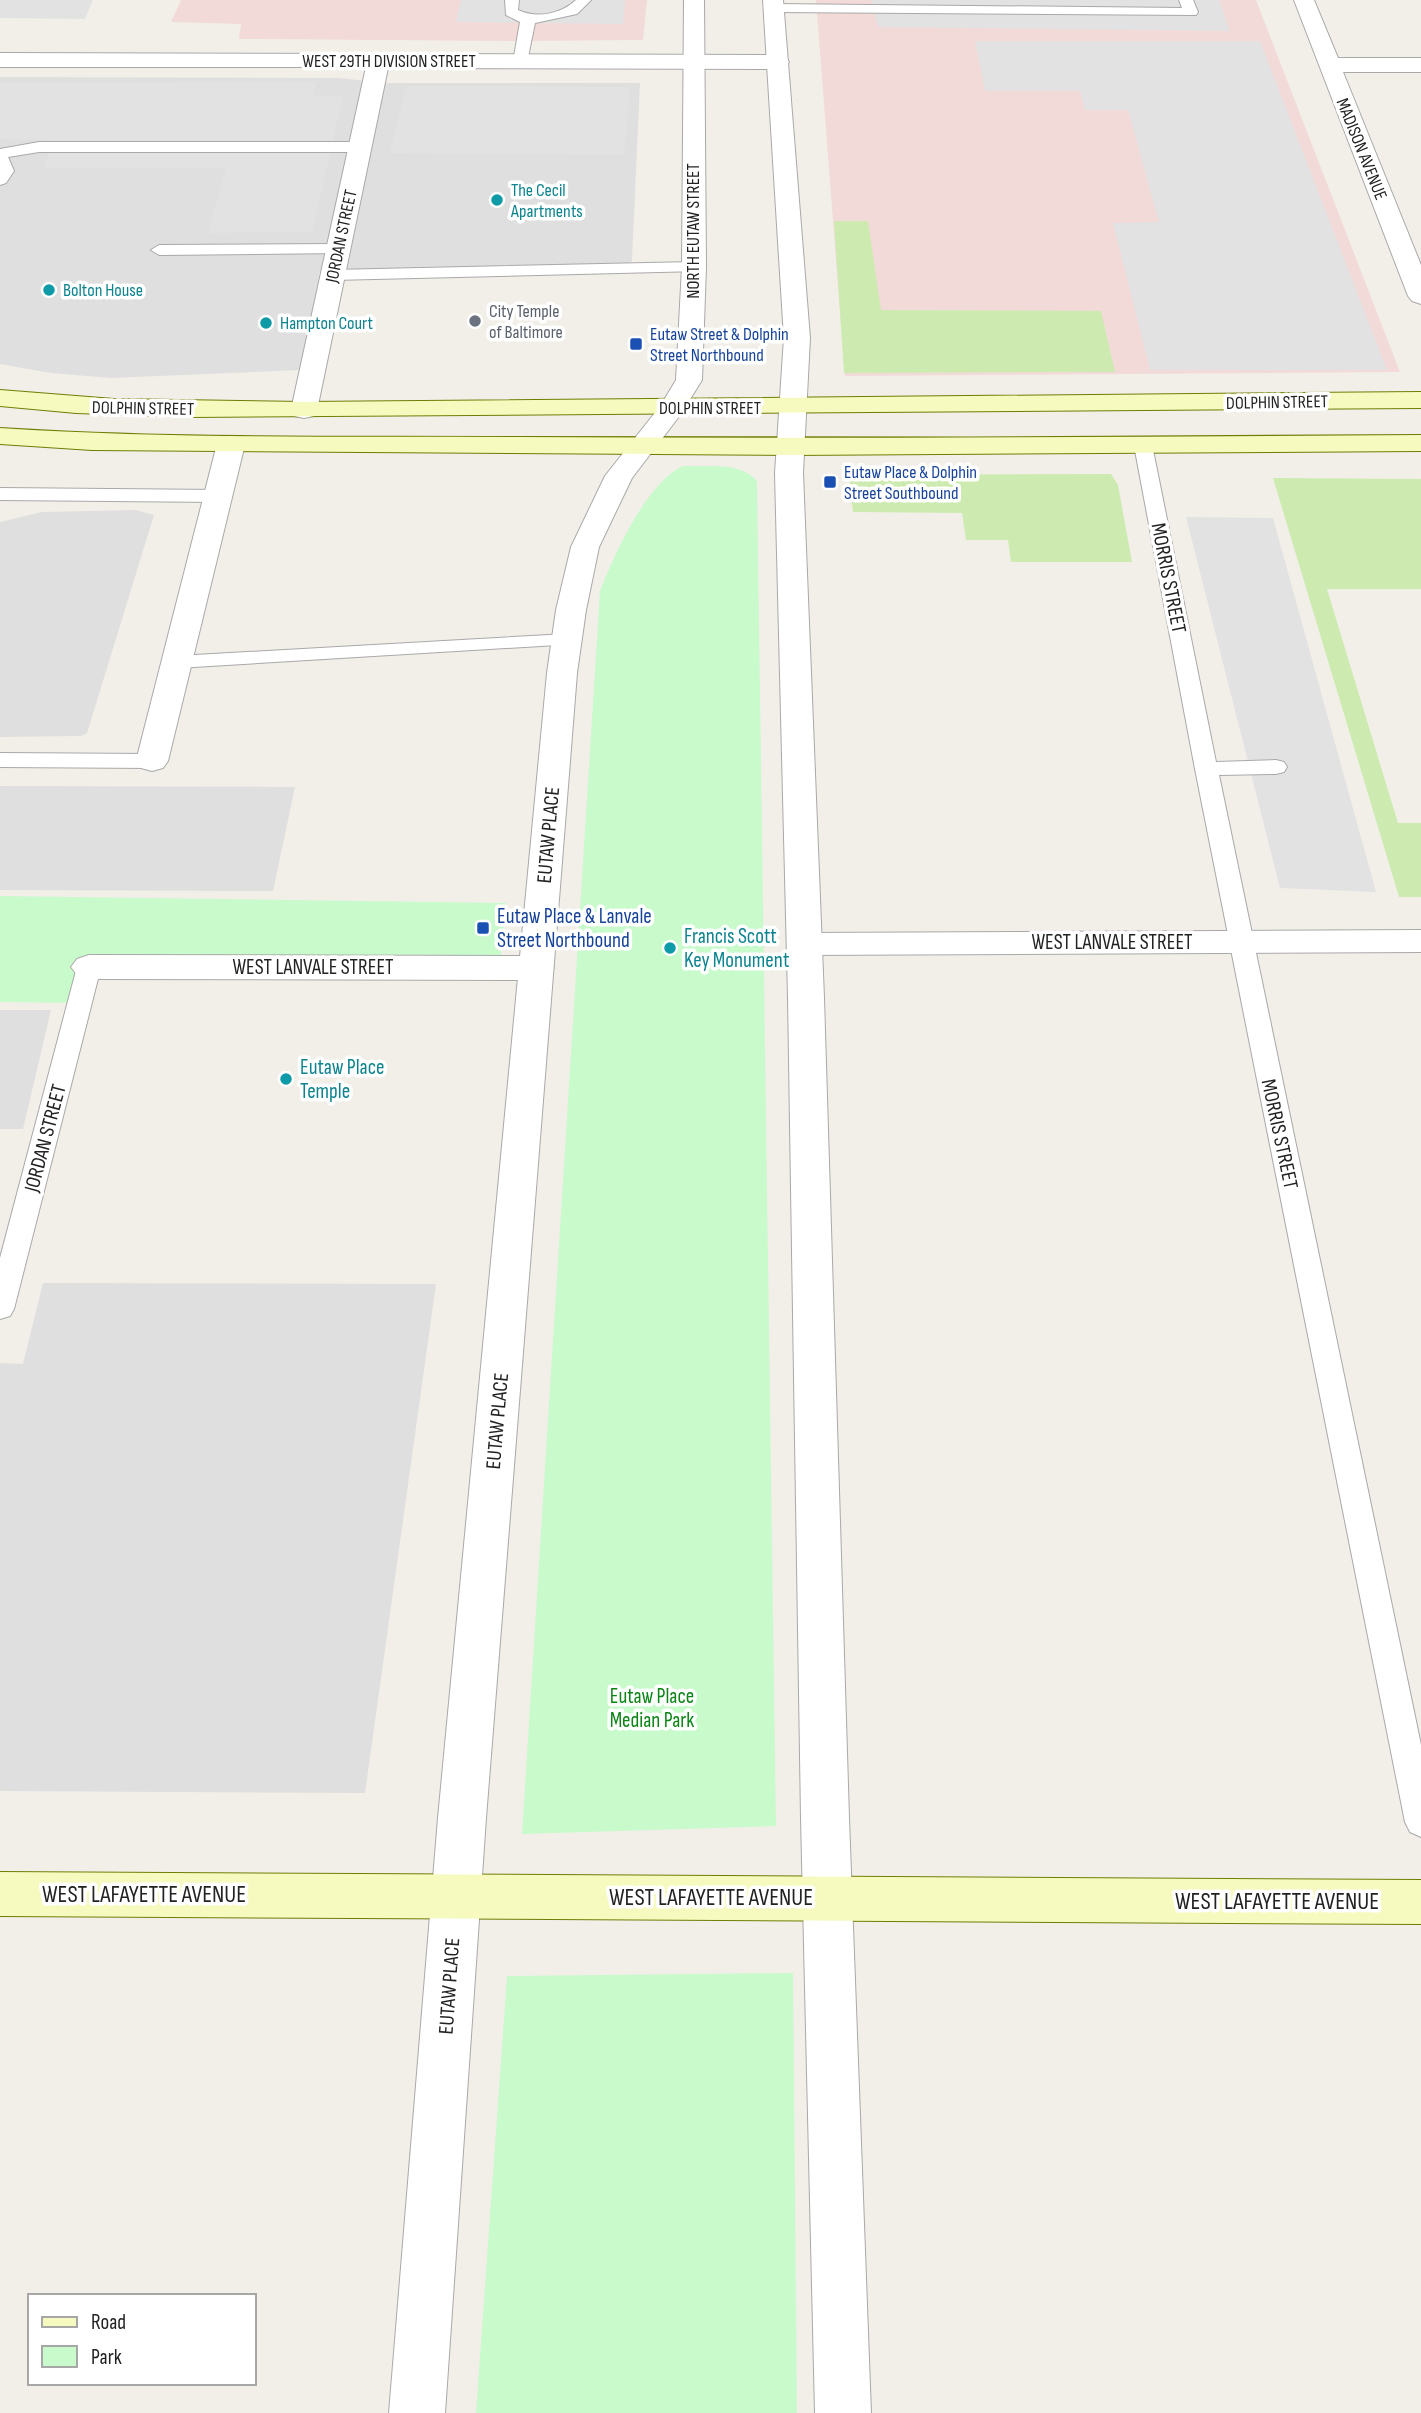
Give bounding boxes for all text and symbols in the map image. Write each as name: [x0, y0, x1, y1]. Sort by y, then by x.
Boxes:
street label: WEST 29TH DIVISION STREET: [302, 51, 476, 72]
street label: MADISON AVENUE: [1332, 95, 1391, 203]
street label: NORTH EUTAW STREET: [683, 163, 704, 299]
place label: The Cecil Apartments: [510, 180, 583, 222]
street label: JORDAN STREET: [321, 188, 362, 286]
marker: The Cecil Apartments: [489, 192, 505, 208]
place label: Bolton House: [63, 280, 143, 301]
marker: Bolton House: [41, 282, 57, 298]
place label: City Temple of Baltimore: [489, 301, 563, 343]
place label: Hampton Court: [280, 313, 373, 334]
marker: City Temple of Baltimore: [467, 313, 483, 329]
marker: Hampton Court: [258, 315, 274, 331]
place label: Eutaw Street & Dolphin Street Northbound: [650, 324, 789, 366]
marker: Eutaw Street & Dolphin Street Northbound: [628, 336, 644, 352]
street label: DOLPHIN STREET: [1226, 391, 1328, 414]
street label: DOLPHIN STREET: [92, 397, 194, 420]
street label: DOLPHIN STREET: [659, 398, 761, 419]
place label: Eutaw Place & Dolphin Street Southbound: [844, 462, 977, 504]
marker: Eutaw Place & Dolphin Street Southbound: [822, 474, 838, 490]
street label: MORRIS STREET: [1146, 521, 1192, 636]
street label: EUTAW PLACE: [532, 786, 565, 884]
place label: Eutaw Place & Lanvale Street Northbound: [497, 904, 652, 953]
marker: Eutaw Place & Lanvale Street Northbound: [475, 920, 491, 936]
place label: Francis Scott Key Monument: [684, 924, 789, 973]
street label: WEST LANVALE STREET: [1031, 930, 1193, 955]
marker: Francis Scott Key Monument: [662, 940, 678, 956]
street label: WEST LANVALE STREET: [232, 955, 394, 980]
place label: Eutaw Place Temple: [300, 1055, 384, 1104]
marker: Eutaw Place Temple: [278, 1071, 294, 1087]
street label: MORRIS STREET: [1256, 1077, 1303, 1192]
street label: JORDAN STREET: [19, 1081, 72, 1196]
street label: EUTAW PLACE: [481, 1372, 514, 1470]
park label: Eutaw Place Median Park: [610, 1684, 694, 1733]
street label: WEST LAFAYETTE AVENUE: [42, 1880, 246, 1909]
street label: WEST LAFAYETTE AVENUE: [609, 1883, 813, 1912]
street label: WEST LAFAYETTE AVENUE: [1175, 1887, 1379, 1916]
street label: EUTAW PLACE: [434, 1937, 465, 2035]
legend: [28, 2294, 256, 2385]
text: Road: [91, 2310, 126, 2335]
text: Park: [91, 2345, 122, 2370]

